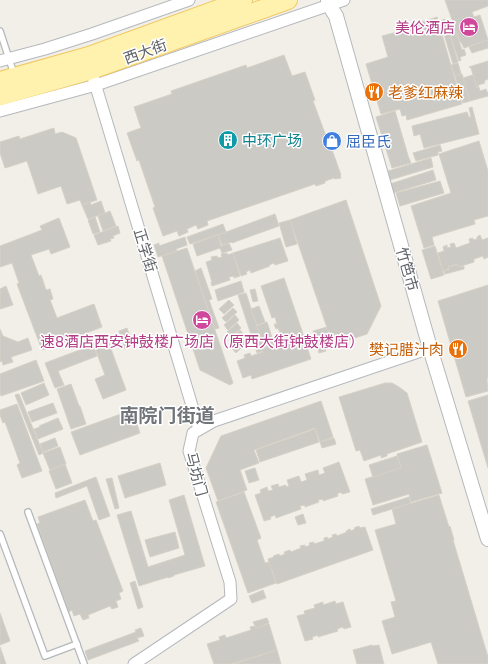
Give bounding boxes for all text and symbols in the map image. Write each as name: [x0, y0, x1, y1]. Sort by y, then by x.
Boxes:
hotel icon: 美伦酒店: [458, 16, 480, 38]
place label: 美伦酒店: [395, 18, 455, 36]
street label: 西大街: [121, 35, 169, 67]
restaurant icon: 老爹红麻辣: [363, 81, 385, 103]
place label: 老爹红麻辣: [388, 83, 463, 101]
building icon: 中环广场: [217, 129, 239, 151]
shop icon: 屈臣氏: [321, 130, 343, 152]
place label: 中环广场: [242, 131, 302, 149]
place label: 屈臣氏: [346, 132, 391, 150]
street label: 正学街: [131, 226, 161, 274]
street label: 竹笆市: [393, 245, 423, 293]
hotel icon: 速8酒店西安钟鼓楼广场店（原西大街钟鼓楼店）: [191, 309, 213, 331]
place label: 速8酒店西安钟鼓楼广场店（原西大街钟鼓楼店）: [40, 332, 364, 350]
restaurant icon: 樊记腊汁肉: [447, 338, 469, 360]
place label: 樊记腊汁肉: [369, 340, 444, 358]
district label: 南院门街道: [119, 403, 215, 426]
street label: 马坊门: [182, 450, 212, 498]

